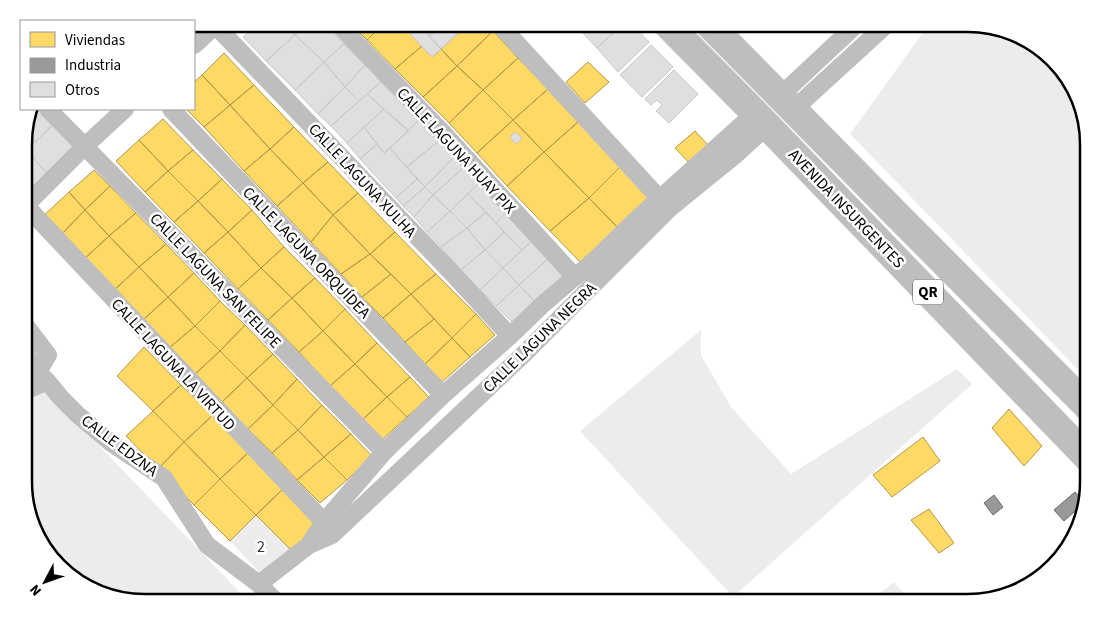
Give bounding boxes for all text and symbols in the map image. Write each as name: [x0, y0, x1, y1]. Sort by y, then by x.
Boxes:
legend: [20, 20, 195, 110]
text: Viviendas: [65, 30, 125, 51]
text: Industria: [65, 55, 121, 76]
text: Otros: [65, 80, 99, 101]
street label: CALLE LAGUNA HUAY PIX: [392, 83, 521, 219]
street label: CALLE LAGUNA XULHA: [303, 119, 421, 243]
street label: AVENIDA INSURGENTES: [783, 144, 909, 273]
street label: CALLE LAGUNA ORQUÍDEA: [237, 182, 375, 324]
street label: CALLE LAGUNA SAN FELIPE: [145, 208, 286, 353]
street label: CALLE LAGUNA NEGRA: [478, 277, 602, 398]
road number: QR: [913, 280, 943, 304]
street label: CALLE LAGUNA LA VIRTUD: [106, 294, 241, 436]
street label: CALLE EDZNA: [77, 410, 162, 482]
park label: 2: [257, 536, 265, 558]
north arrow: [20, 557, 70, 607]
text: N: [25, 580, 47, 600]

